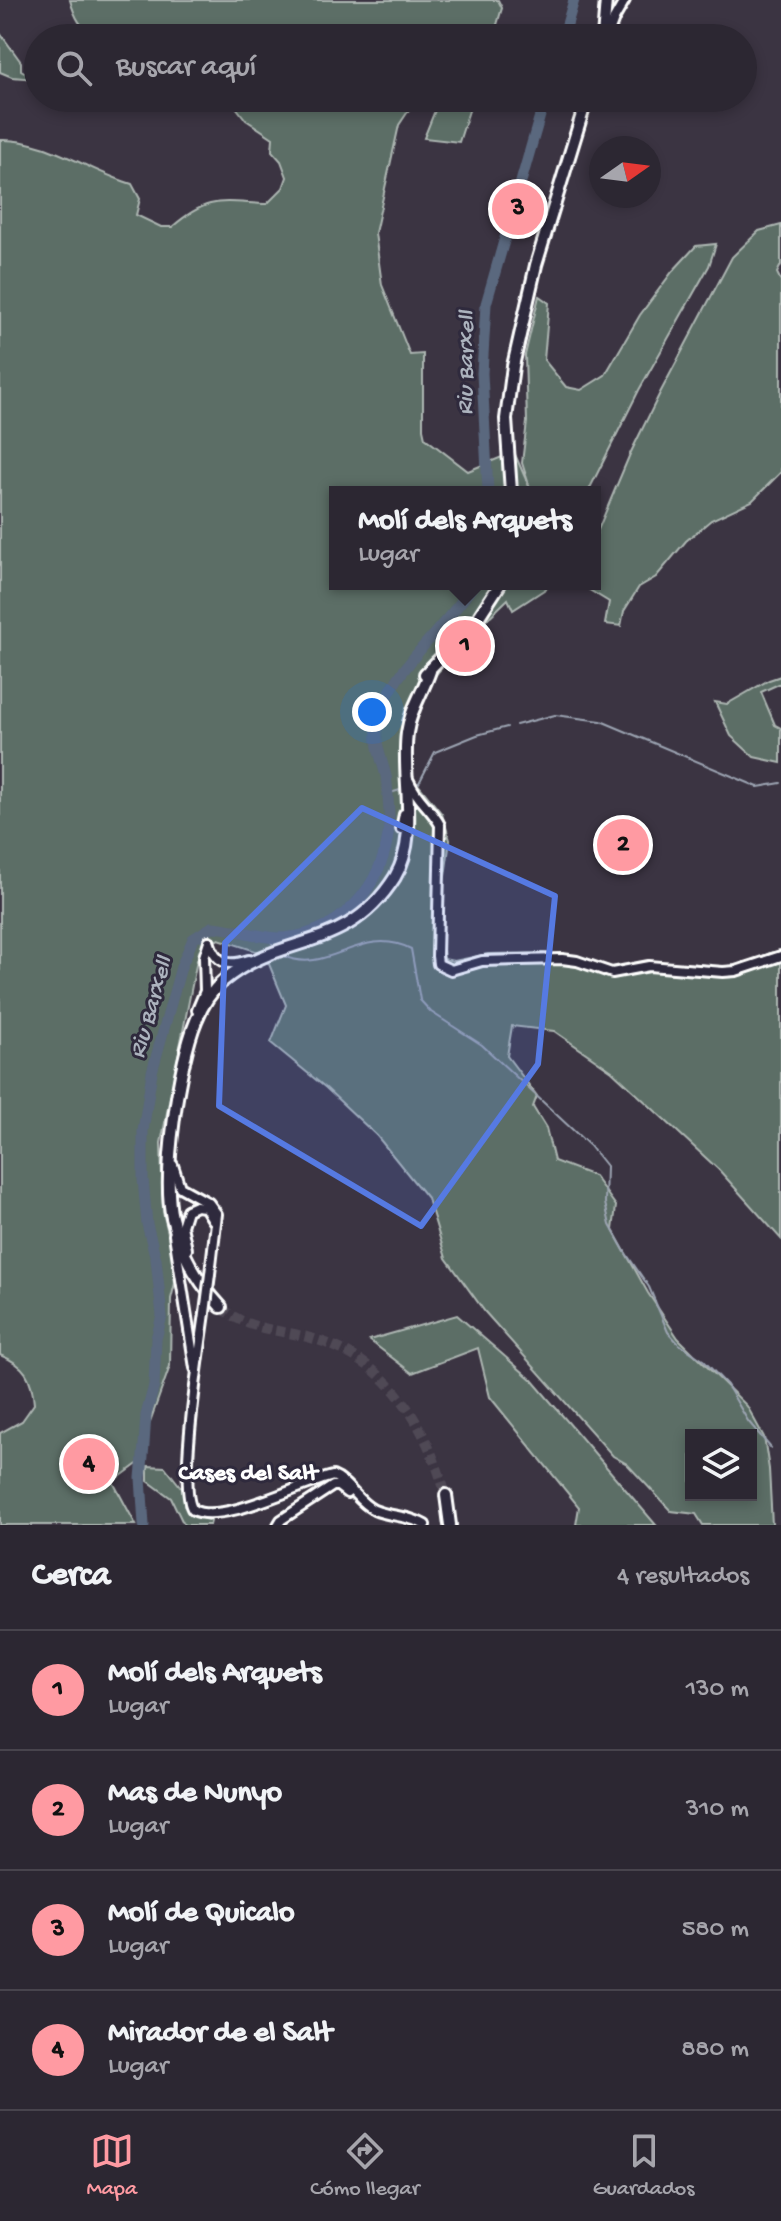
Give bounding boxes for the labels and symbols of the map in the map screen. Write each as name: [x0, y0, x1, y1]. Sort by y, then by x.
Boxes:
north arrow: [589, 136, 661, 208]
pin: 3: [492, 179, 544, 239]
water label: Riu Barxell: [452, 309, 483, 416]
pin: 1: [439, 616, 491, 676]
your location: [352, 692, 392, 732]
pin: 2: [597, 815, 649, 875]
water label: Riu Barxell: [124, 952, 181, 1062]
pin: 4: [63, 1434, 115, 1494]
district label: Cases del Salt: [178, 1460, 320, 1489]

